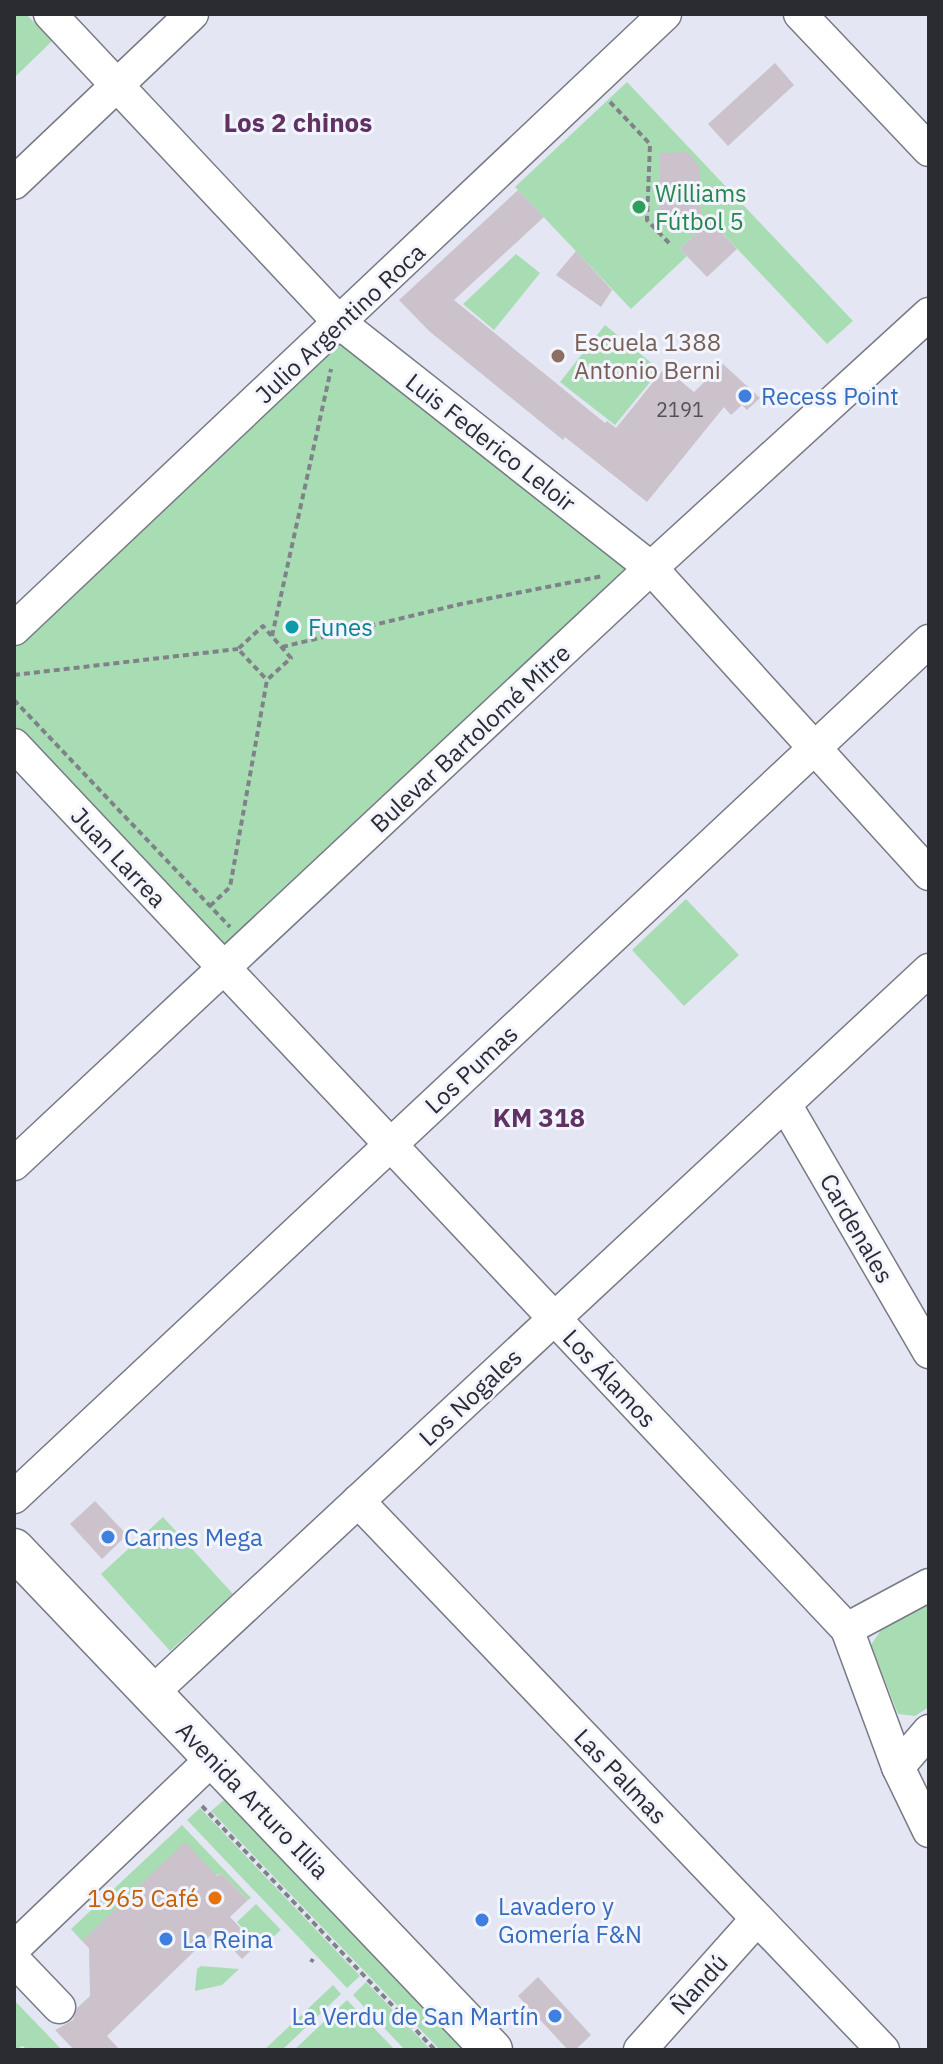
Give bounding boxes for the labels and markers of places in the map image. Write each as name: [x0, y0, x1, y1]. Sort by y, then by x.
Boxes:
place label: Williams Fútbol 5: [655, 177, 747, 237]
marker: Williams Fútbol 5: [630, 198, 648, 216]
place label: Escuela 1388 Antonio Berni: [574, 326, 721, 386]
marker: Escuela 1388 Antonio Berni: [549, 347, 567, 365]
place label: Recess Point: [761, 380, 899, 412]
marker: Recess Point: [736, 387, 754, 405]
place label: Funes: [308, 611, 373, 643]
marker: Funes: [283, 618, 301, 636]
place label: Carnes Mega: [124, 1521, 263, 1553]
marker: Carnes Mega: [99, 1528, 117, 1546]
place label: 1965 Café: [87, 1882, 199, 1914]
marker: 1965 Café: [206, 1889, 224, 1907]
place label: Lavadero y Gomería F&N: [498, 1890, 642, 1950]
marker: Lavadero y Gomería F&N: [473, 1911, 491, 1929]
place label: La Reina: [182, 1923, 273, 1955]
marker: La Reina: [157, 1930, 175, 1948]
place label: La Verdu de San Martín: [291, 2000, 539, 2032]
marker: La Verdu de San Martín: [546, 2007, 564, 2025]

